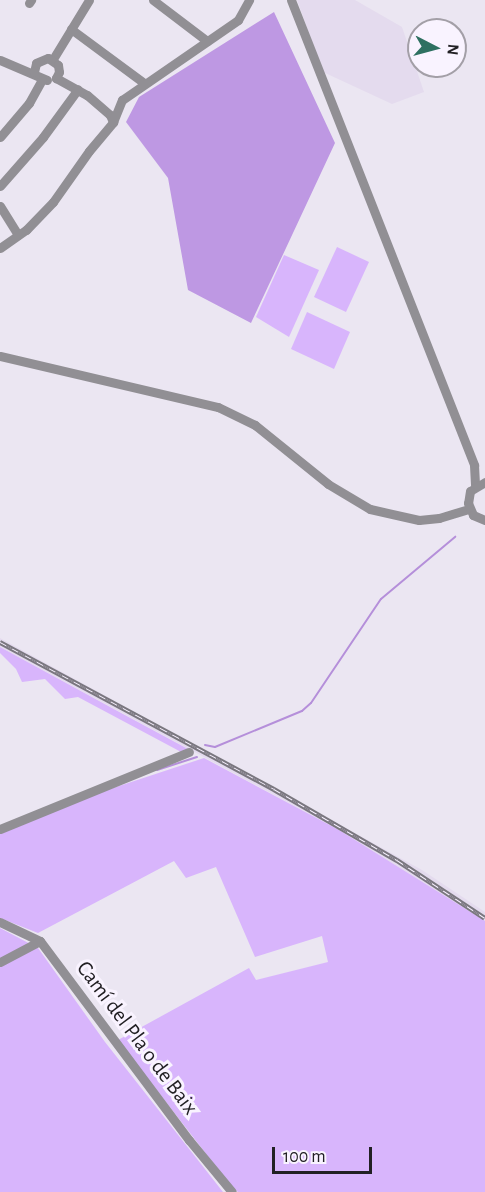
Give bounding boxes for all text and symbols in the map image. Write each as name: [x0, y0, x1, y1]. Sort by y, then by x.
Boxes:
north arrow: [407, 18, 467, 78]
text: N: [444, 43, 461, 56]
street label: Camí del Pla o de Baix: [71, 956, 203, 1120]
scale bar: [275, 1135, 376, 1173]
text: 100 m: [283, 1148, 326, 1166]

